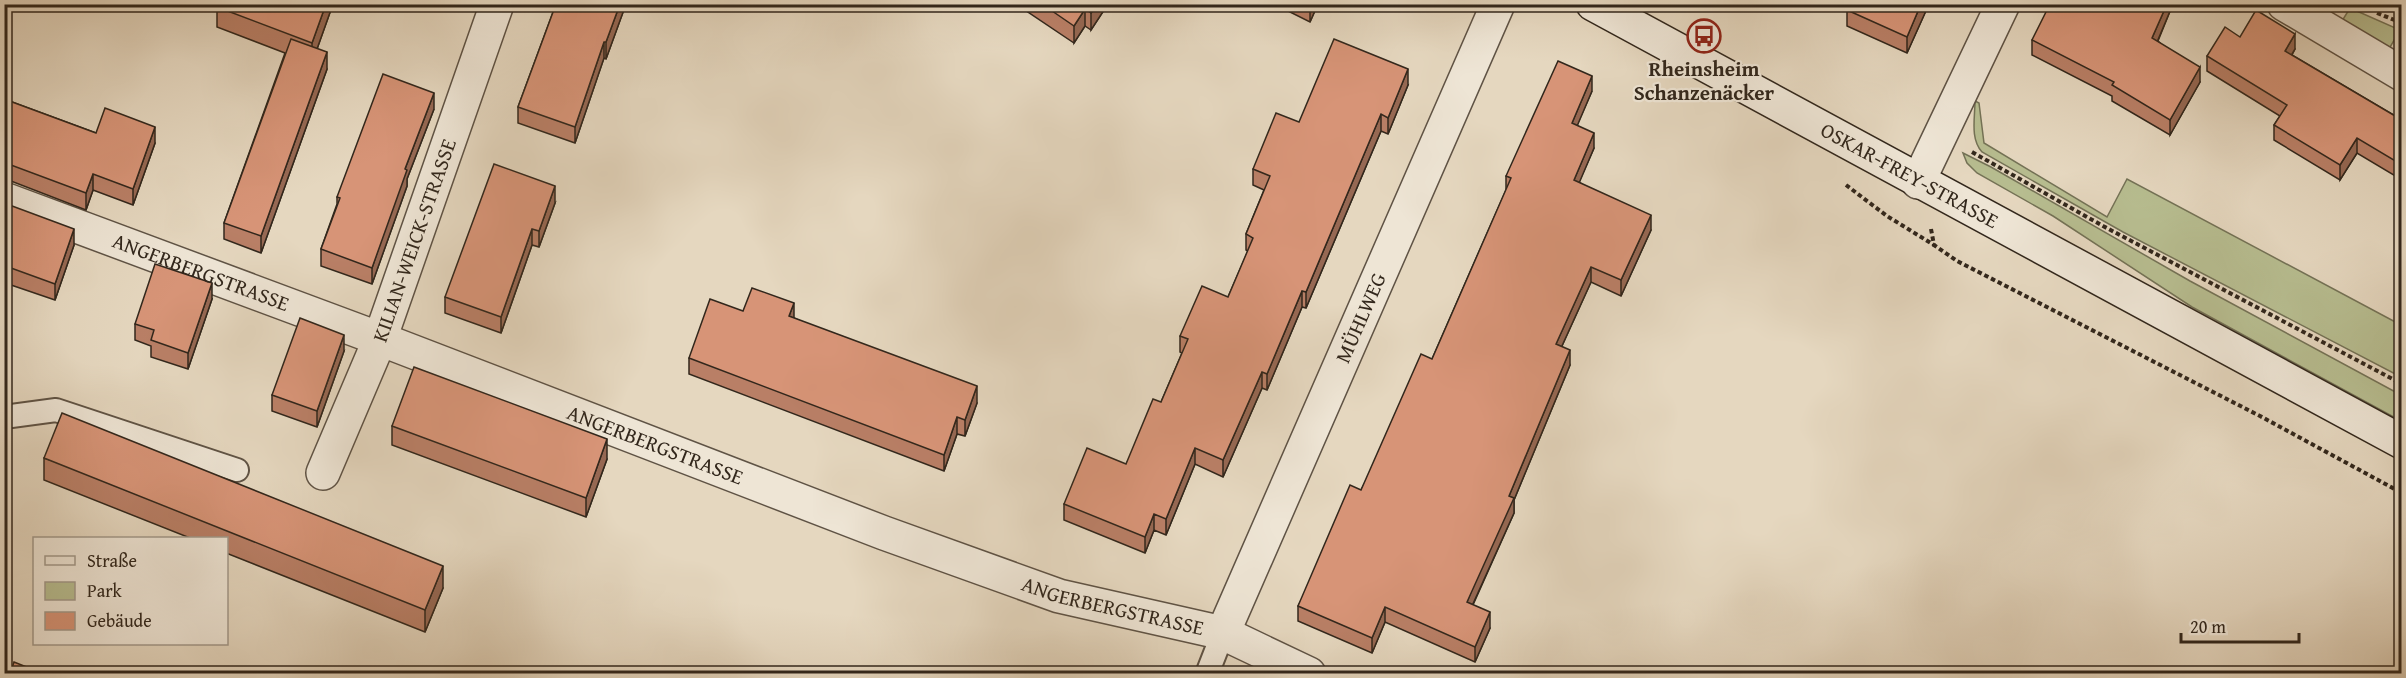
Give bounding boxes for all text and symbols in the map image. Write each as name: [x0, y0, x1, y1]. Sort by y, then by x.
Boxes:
bus stop icon: Rheinsheim Schanzenäcker: [1686, 18, 1722, 54]
place label: Rheinsheim Schanzenäcker: [1634, 53, 1775, 108]
street label: OSKAR-FREY-STRASSE: [1815, 114, 2005, 236]
street label: KILIAN-WEICK-STRASSE: [364, 134, 464, 346]
street label: ANGERBERGSTRASSE: [108, 225, 294, 319]
street label: MÜHLWEG: [1327, 268, 1394, 368]
street label: ANGERBERGSTRASSE: [563, 396, 748, 493]
legend: [33, 537, 228, 645]
text: Straße: [87, 547, 137, 574]
street label: ANGERBERGSTRASSE: [1018, 568, 1207, 643]
text: Park: [87, 577, 123, 604]
scale bar: [2181, 606, 2300, 644]
text: Gebäude: [87, 607, 152, 634]
text: 20 m: [2190, 613, 2226, 640]

